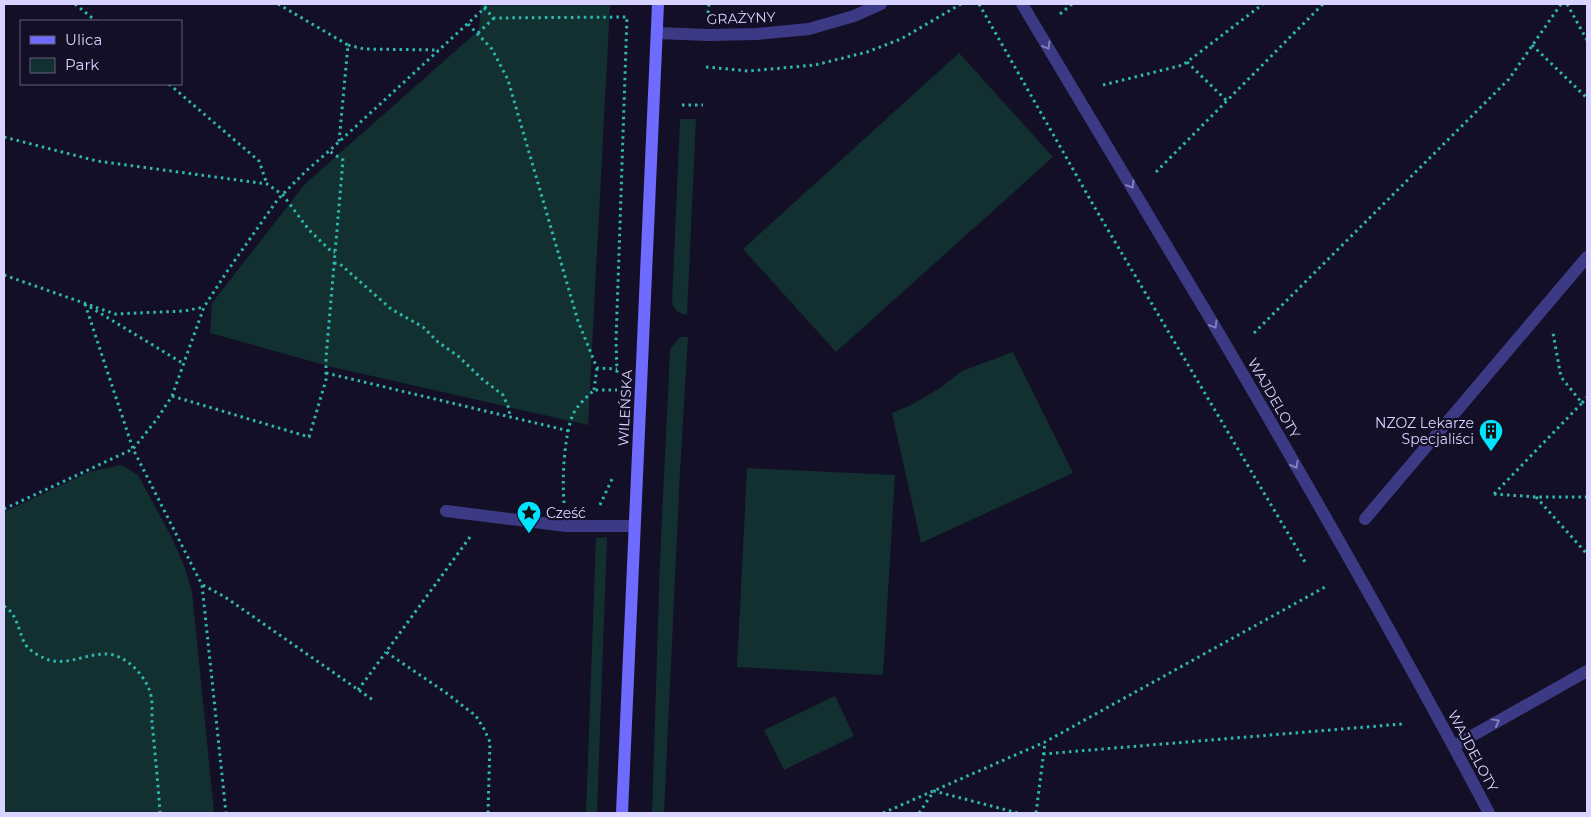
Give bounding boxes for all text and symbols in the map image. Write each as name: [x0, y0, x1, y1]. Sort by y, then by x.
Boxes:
street label: GRAŻYNY: [706, 8, 776, 28]
legend: [20, 20, 182, 85]
text: Ulica: [65, 30, 102, 49]
one-way arrow: [1041, 40, 1051, 49]
text: Park: [65, 55, 99, 74]
one-way arrow: [1124, 180, 1134, 189]
one-way arrow: [1208, 319, 1218, 328]
street label: WAJDELOTY: [1244, 355, 1304, 441]
street label: WILEŃSKA: [614, 368, 636, 447]
place label: NZOZ Lekarze Specjaliści: [1375, 414, 1474, 448]
building icon: NZOZ Lekarze Specjaliści: [1478, 418, 1504, 452]
one-way arrow: [1289, 460, 1299, 469]
place icon: Cześć: [516, 500, 542, 534]
place label: Cześć: [546, 504, 586, 522]
street label: WAJDELOTY: [1444, 707, 1502, 795]
one-way arrow: [1491, 719, 1500, 729]

